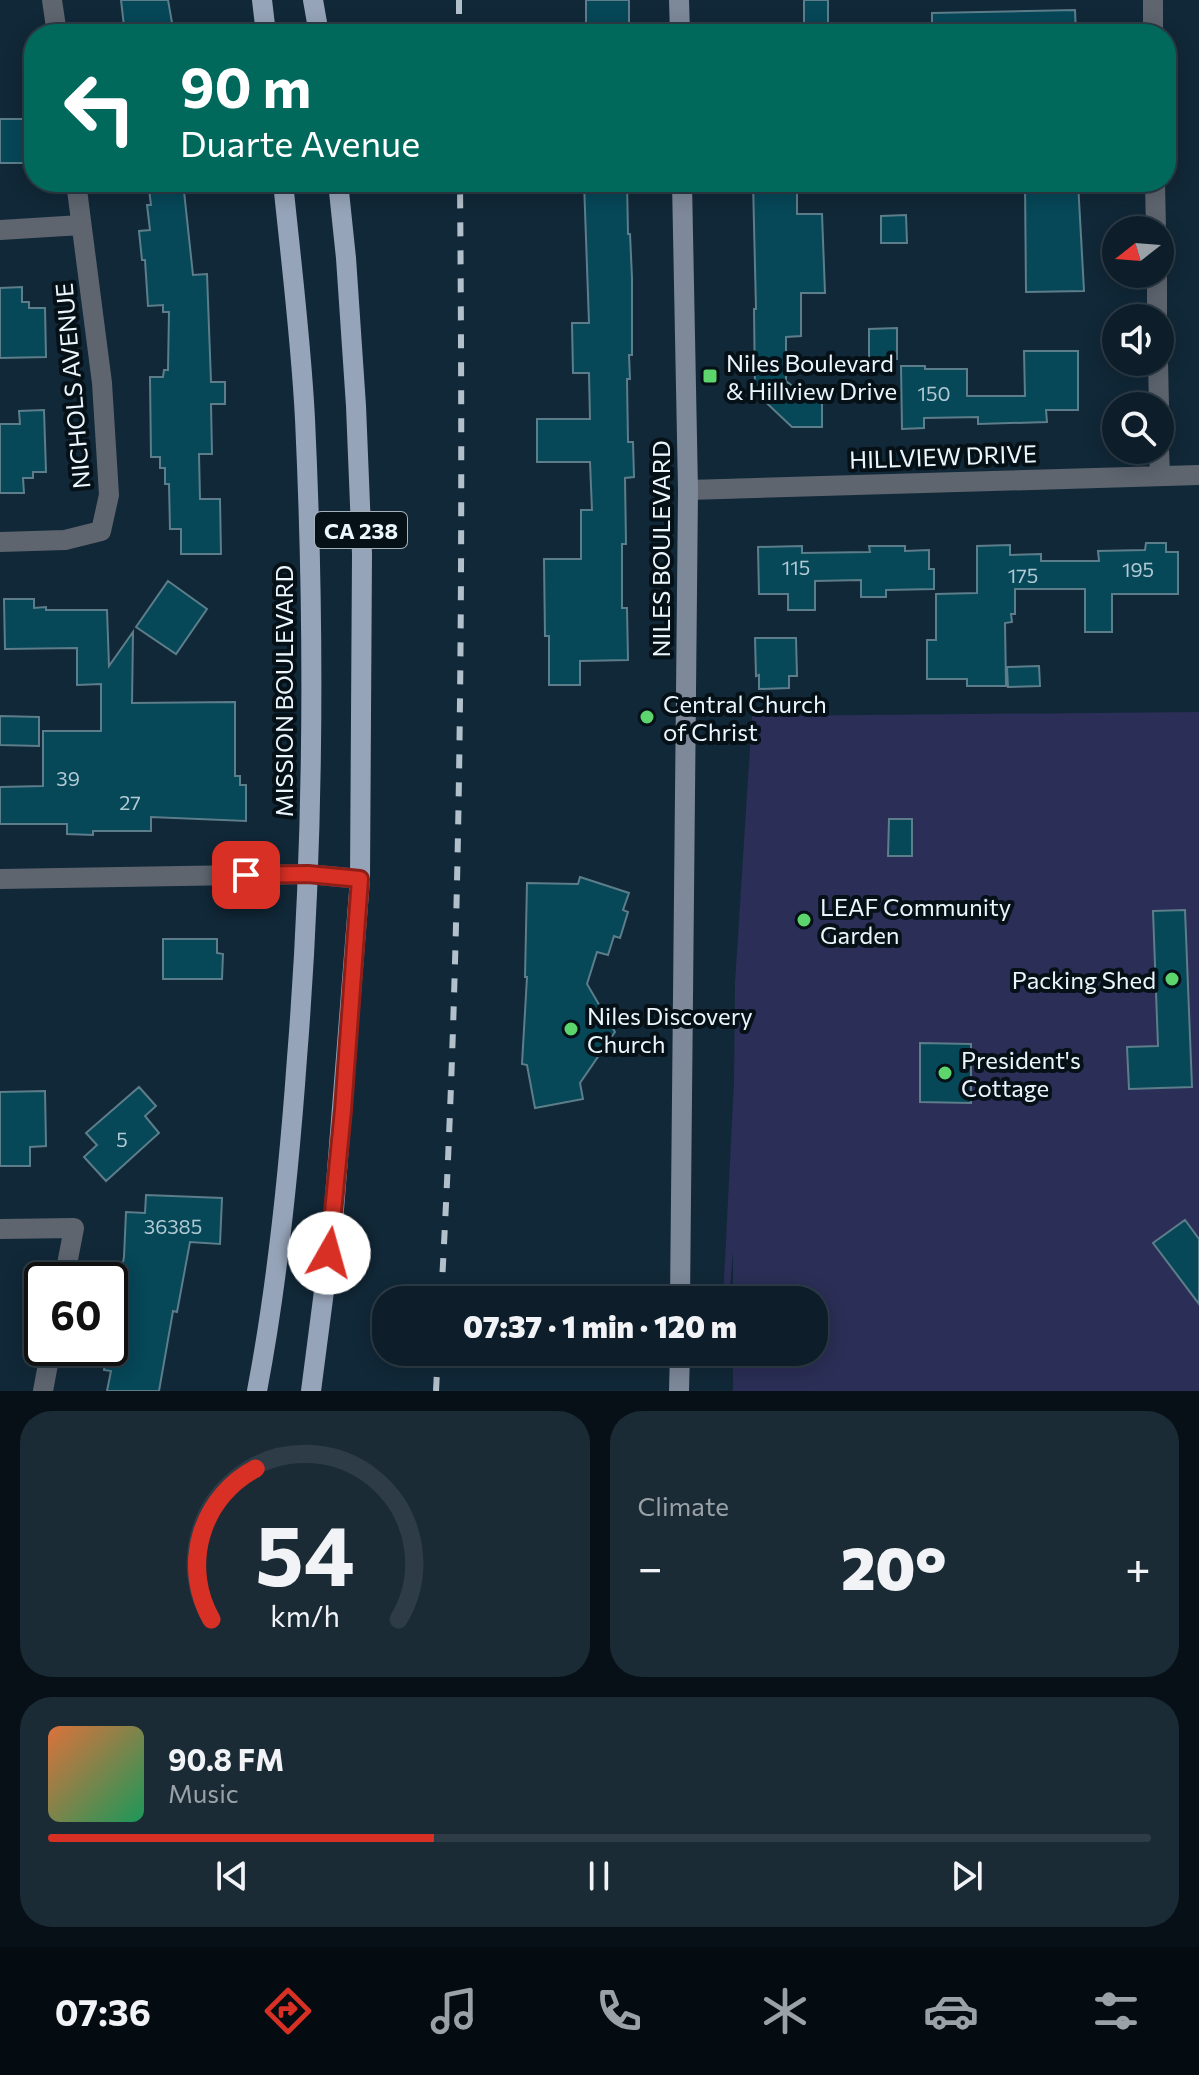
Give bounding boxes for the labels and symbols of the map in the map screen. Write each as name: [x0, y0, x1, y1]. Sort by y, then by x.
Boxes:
north arrow: [1102, 216, 1174, 288]
street label: NICHOLS AVENUE: [49, 282, 95, 490]
place label: Niles Boulevard & Hillview Drive: [726, 348, 897, 405]
marker: Niles Boulevard & Hillview Drive: [701, 367, 719, 385]
house number: 150: [917, 381, 951, 405]
street label: HILLVIEW DRIVE: [849, 438, 1037, 474]
street label: NILES BOULEVARD: [646, 440, 675, 658]
road number: CA 238: [315, 512, 407, 548]
house number: 115: [782, 555, 810, 579]
house number: 195: [1122, 557, 1154, 581]
house number: 175: [1008, 563, 1038, 587]
street label: MISSION BOULEVARD: [269, 565, 298, 817]
place label: Central Church of Christ: [663, 689, 827, 746]
marker: Central Church of Christ: [638, 708, 656, 726]
house number: 39: [56, 766, 80, 790]
house number: 27: [119, 790, 141, 814]
pin: [212, 841, 280, 909]
place label: LEAF Community Garden: [820, 892, 1011, 949]
marker: LEAF Community Garden: [795, 911, 813, 929]
place label: Packing Shed: [1012, 965, 1156, 994]
marker: Packing Shed: [1163, 970, 1181, 988]
place label: Niles Discovery Church: [587, 1001, 753, 1058]
marker: Niles Discovery Church: [562, 1020, 580, 1038]
place label: President's Cottage: [961, 1045, 1081, 1102]
marker: President's Cottage: [936, 1064, 954, 1082]
house number: 5: [116, 1127, 128, 1151]
position arrow: [287, 1211, 371, 1295]
house number: 36385: [144, 1214, 202, 1238]
speed limit sign: 60: [24, 1262, 128, 1366]

